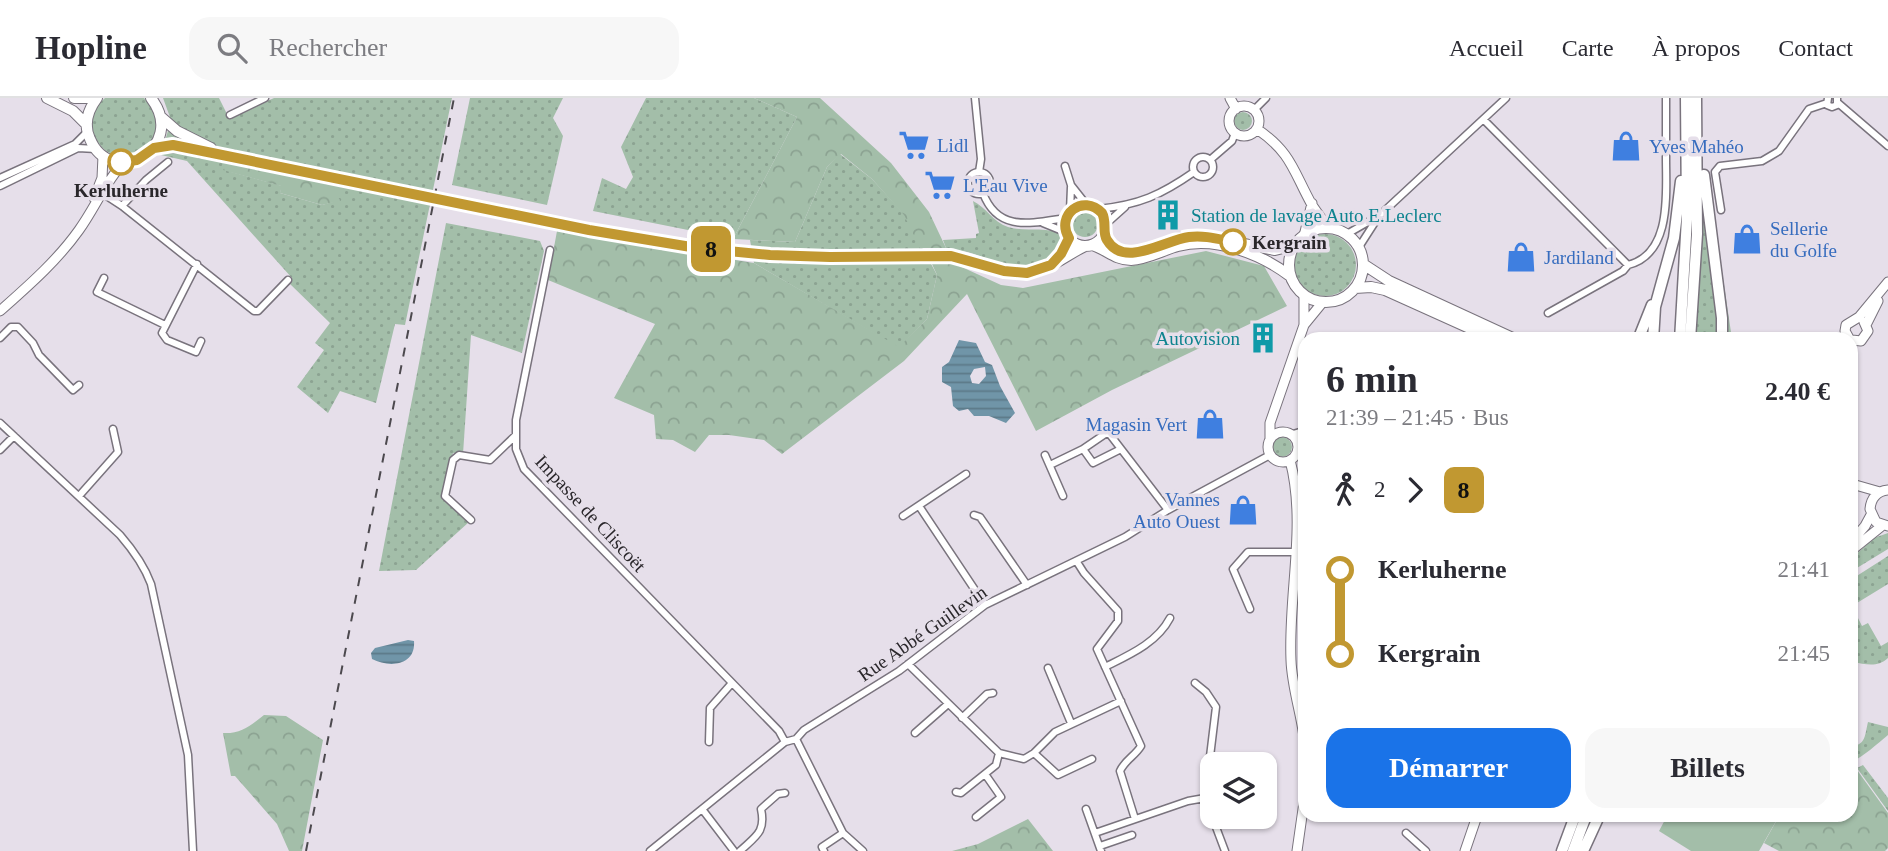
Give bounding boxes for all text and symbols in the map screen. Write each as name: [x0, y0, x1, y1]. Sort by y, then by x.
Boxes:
search box: [189, 17, 679, 80]
icon: search: [213, 29, 251, 67]
text: Hopline: [35, 30, 147, 66]
text: Rechercher: [269, 33, 387, 62]
text: Accueil: [1449, 35, 1524, 61]
text: Carte: [1562, 35, 1614, 61]
text: À propos: [1652, 35, 1740, 61]
text: Contact: [1778, 35, 1853, 61]
supermarket icon: Lidl: [897, 128, 931, 162]
shop icon: Yves Mahéo: [1609, 129, 1643, 163]
place label: Lidl: [937, 135, 969, 156]
place label: Yves Mahéo: [1649, 136, 1744, 157]
marker: Kerluherne: [108, 149, 134, 175]
supermarket icon: L'Eau Vive: [923, 168, 957, 202]
place label: L'Eau Vive: [963, 175, 1048, 196]
place label: Kerluherne: [74, 180, 168, 201]
building icon: Station de lavage Auto E.Leclerc: [1151, 198, 1185, 232]
place label: Station de lavage Auto E.Leclerc: [1191, 205, 1442, 226]
place label: Sellerie du Golfe: [1770, 218, 1837, 261]
shop icon: Sellerie du Golfe: [1730, 222, 1764, 256]
line badge: 8: [688, 226, 734, 272]
marker: Kergrain: [1220, 229, 1246, 255]
place label: Kergrain: [1252, 232, 1327, 253]
text: 8: [705, 236, 717, 262]
shop icon: Jardiland: [1504, 240, 1538, 274]
place label: Jardiland: [1544, 247, 1614, 268]
building icon: Autovision: [1246, 321, 1280, 355]
place label: Autovision: [1156, 328, 1240, 349]
text: 6 min: [1326, 358, 1418, 400]
text: 2.40 €: [1765, 377, 1830, 406]
text: 21:39 – 21:45 · Bus: [1326, 405, 1509, 430]
shop icon: Magasin Vert: [1193, 407, 1227, 441]
place label: Magasin Vert: [1086, 414, 1188, 435]
street label: Impasse de Cliscoët: [531, 451, 651, 577]
icon: walk: [1326, 471, 1364, 509]
icon: forward: [1396, 471, 1434, 509]
text: 2: [1374, 477, 1386, 502]
text: 8: [1458, 477, 1470, 503]
place label: Vannes Auto Ouest: [1133, 489, 1221, 532]
shop icon: Vannes Auto Ouest: [1226, 493, 1260, 527]
text: Kerluherne: [1378, 555, 1507, 584]
text: 21:41: [1778, 557, 1830, 582]
street label: Rue Abbé Guillevin: [854, 581, 991, 686]
text: Kergrain: [1378, 639, 1481, 668]
text: 21:45: [1778, 641, 1830, 666]
button: Démarrer: [1326, 728, 1571, 808]
button: Billets: [1585, 728, 1830, 808]
map controls: [1200, 752, 1277, 829]
button: layers: [1200, 752, 1277, 829]

